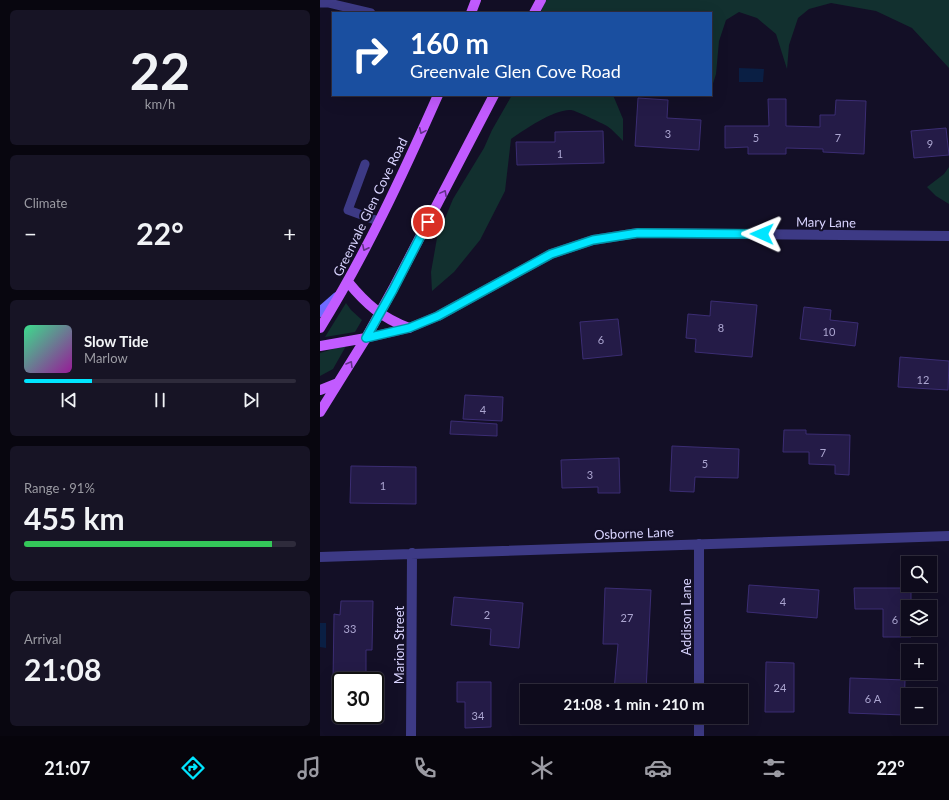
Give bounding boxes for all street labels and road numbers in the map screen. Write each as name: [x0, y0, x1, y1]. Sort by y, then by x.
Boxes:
street label: Greenvale Glen Cove Road: [329, 135, 411, 279]
street label: Mary Lane: [796, 213, 856, 231]
street label: Osborne Lane: [594, 524, 674, 542]
street label: Addison Lane: [678, 578, 694, 656]
street label: Marion Street: [391, 605, 407, 684]

